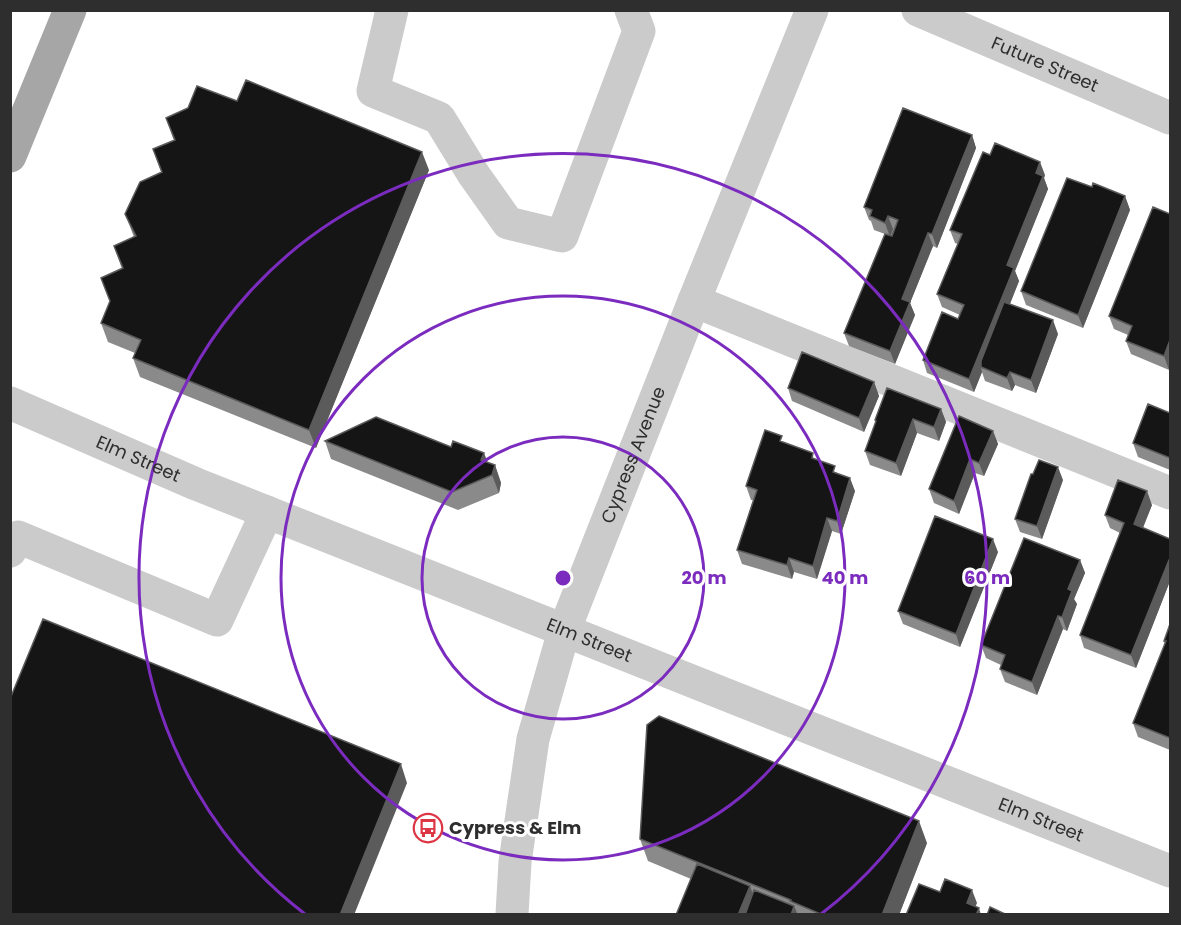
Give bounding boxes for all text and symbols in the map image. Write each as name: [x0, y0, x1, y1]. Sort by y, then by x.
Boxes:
street label: Future Street: [988, 30, 1102, 98]
street label: Cypress Avenue: [595, 383, 671, 527]
street label: Elm Street: [92, 429, 185, 488]
text: 20 m: [682, 565, 726, 590]
text: 40 m: [822, 565, 868, 590]
text: 60 m: [964, 565, 1010, 590]
centre of rings: [553, 568, 573, 588]
street label: Elm Street: [543, 612, 636, 668]
street label: Elm Street: [995, 791, 1087, 847]
bus stop icon: Cypress & Elm: [412, 812, 444, 844]
place label: Cypress & Elm: [449, 815, 581, 840]

